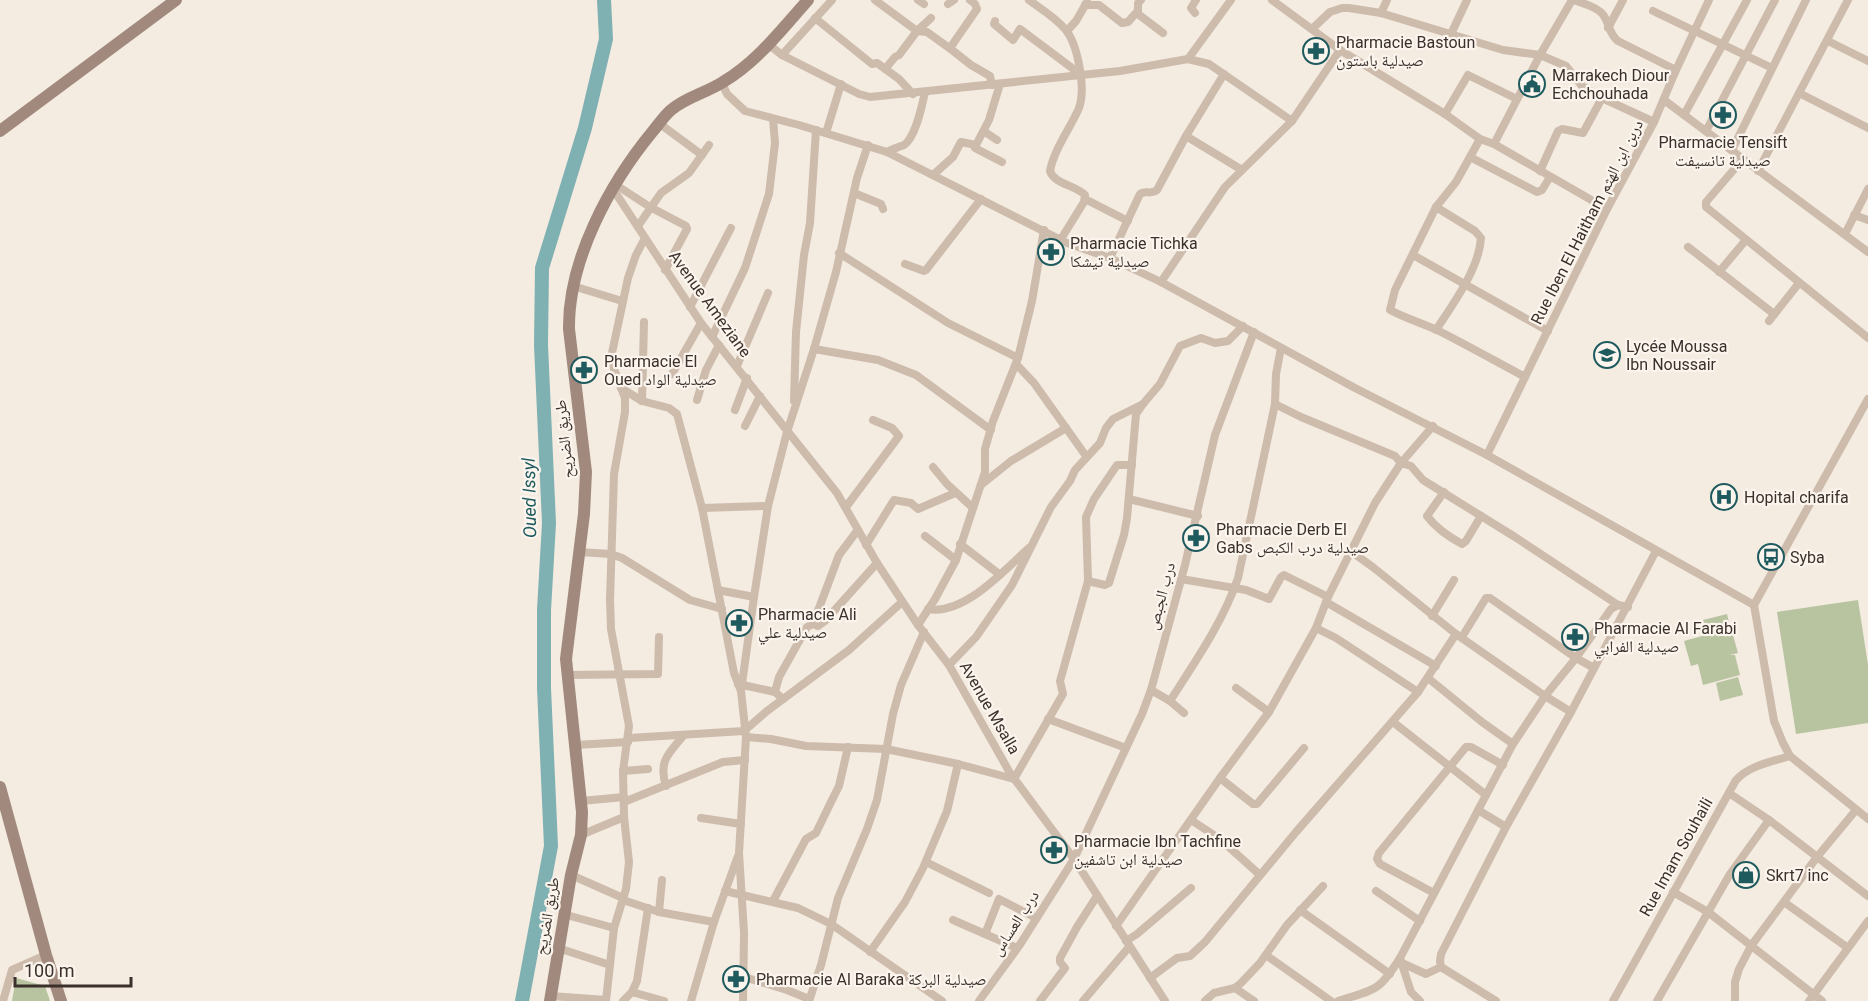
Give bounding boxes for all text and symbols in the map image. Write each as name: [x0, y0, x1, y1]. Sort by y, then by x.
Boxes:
place label: Pharmacie Bastoun صيدلية باستون: [1336, 33, 1475, 71]
pharmacy icon: Pharmacie Bastoun صيدلية باستون: [1301, 36, 1331, 66]
place label: Marrakech Diour Echchouhada: [1552, 66, 1670, 103]
public building icon: Marrakech Diour Echchouhada: [1517, 69, 1547, 99]
pharmacy icon: Pharmacie Tensift صيدلية تانسيفت: [1708, 100, 1738, 130]
street label: Rue Iben El Haitham دربن ابن الهثم: [1527, 117, 1648, 328]
place label: Pharmacie Tensift صيدلية تانسيفت: [1658, 133, 1788, 170]
place label: Pharmacie Tichka صيدلية تيشكا: [1070, 234, 1198, 271]
pharmacy icon: Pharmacie Tichka صيدلية تيشكا: [1036, 237, 1066, 267]
street label: Avenue Ameziane: [665, 247, 755, 361]
place label: Lycée Moussa Ibn Noussair: [1626, 337, 1728, 374]
school or university icon: Lycée Moussa Ibn Noussair: [1592, 340, 1622, 370]
place label: Pharmacie El Oued صيدلية الواد: [604, 352, 717, 389]
pharmacy icon: Pharmacie El Oued صيدلية الواد: [569, 355, 599, 385]
street label: طريق الضريح: [550, 399, 579, 479]
water label: Oued Issyl: [518, 457, 540, 538]
hospital icon: Hopital charifa: [1709, 482, 1739, 512]
place label: Hopital charifa: [1744, 488, 1849, 507]
place label: Pharmacie Derb El Gabs صيدلية درب الكبص: [1216, 520, 1369, 558]
pharmacy icon: Pharmacie Derb El Gabs صيدلية درب الكبص: [1181, 523, 1211, 553]
bus stop icon: Syba: [1756, 542, 1786, 572]
place label: Syba: [1790, 548, 1825, 567]
street label: درب الجبص: [1143, 560, 1180, 632]
place label: Pharmacie Ali صيدلية علي: [758, 605, 857, 645]
pharmacy icon: Pharmacie Ali صيدلية علي: [724, 608, 754, 638]
place label: Pharmacie Al Farabi صيدلية الفرابي: [1594, 619, 1737, 659]
pharmacy icon: Pharmacie Al Farabi صيدلية الفرابي: [1560, 622, 1590, 652]
street label: Avenue Msalla: [956, 658, 1024, 758]
street label: Rue Imam Souhaili: [1635, 794, 1717, 920]
place label: Pharmacie Ibn Tachfine صيدلية ابن تاشفين: [1074, 832, 1241, 870]
pharmacy icon: Pharmacie Ibn Tachfine صيدلية ابن تاشفين: [1039, 835, 1069, 865]
shop icon: Skrt7 inc: [1731, 860, 1761, 890]
place label: Skrt7 inc: [1766, 866, 1829, 885]
street label: طريق الضريح: [531, 875, 564, 957]
street label: درب العساس: [987, 887, 1044, 960]
scale bar: [15, 950, 130, 988]
text: 100 m: [24, 960, 75, 981]
pharmacy icon: Pharmacie Al Baraka صيدلية البركة: [721, 964, 751, 994]
place label: Pharmacie Al Baraka صيدلية البركة: [756, 970, 987, 989]

